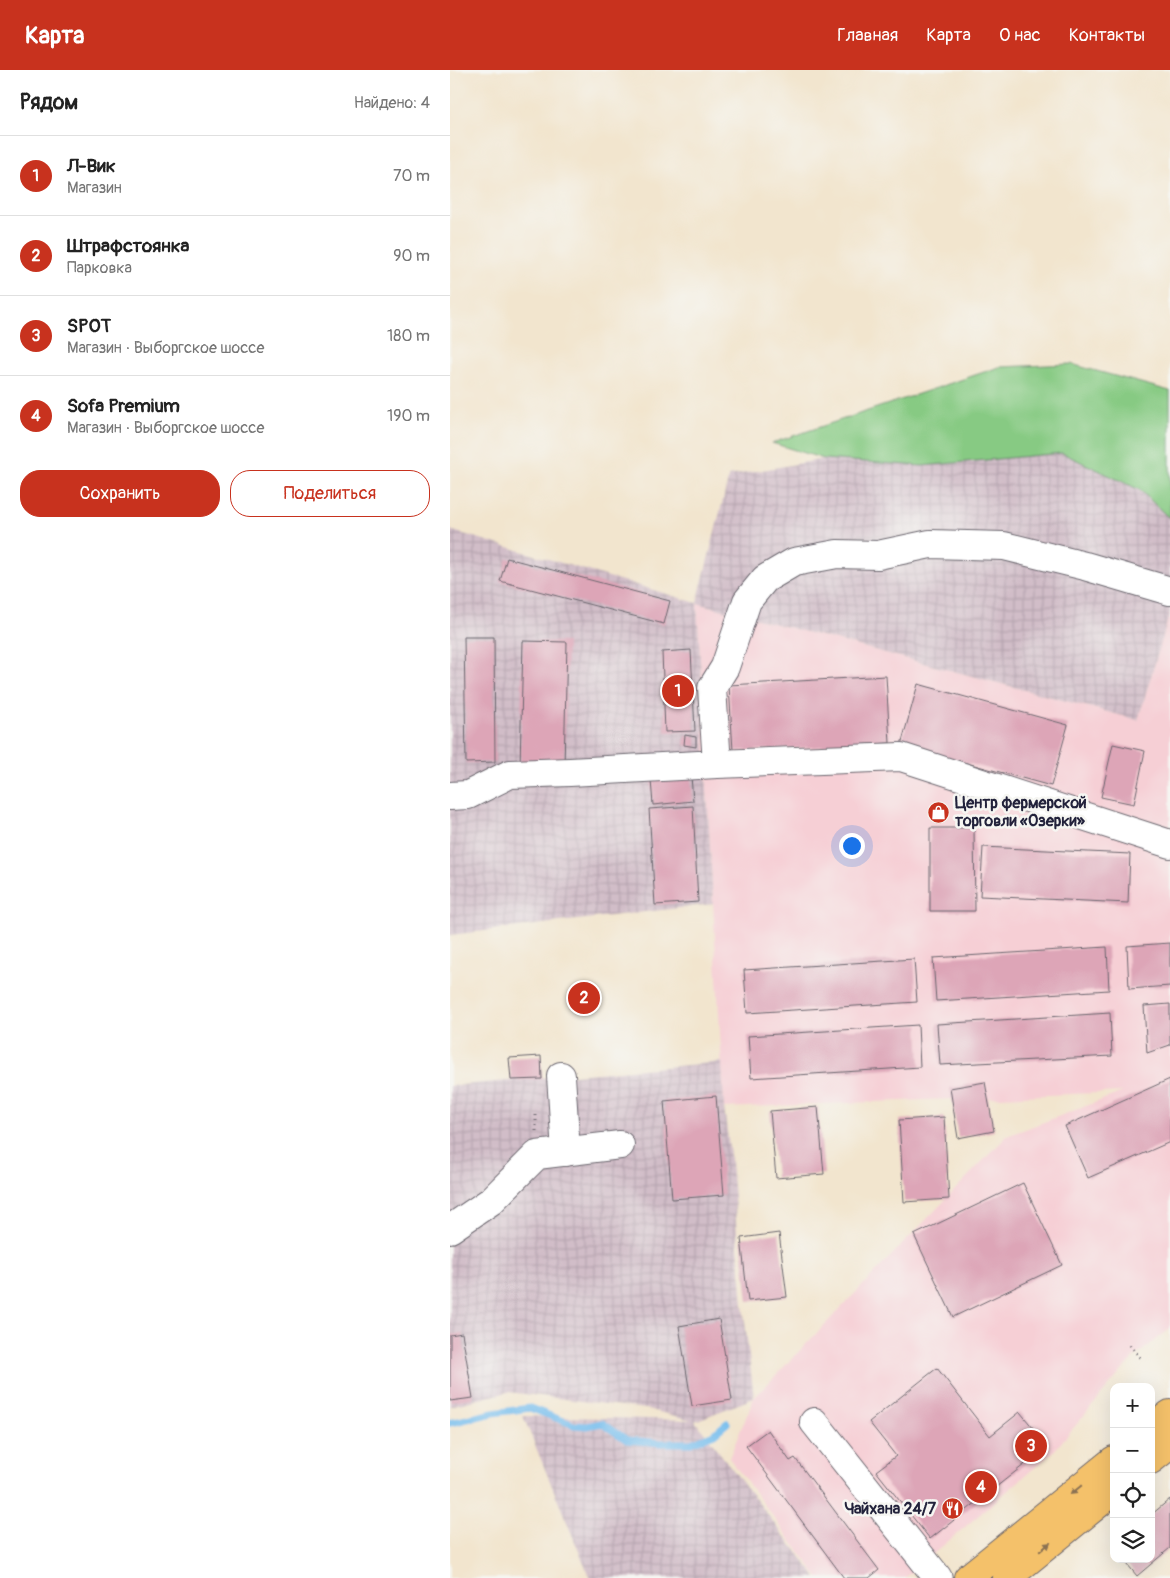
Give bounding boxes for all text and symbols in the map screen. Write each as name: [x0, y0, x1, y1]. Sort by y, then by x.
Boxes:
text: Карта: [25, 21, 84, 50]
text: Главная: [837, 24, 898, 47]
text: Карта: [926, 24, 971, 47]
text: О нас: [999, 24, 1041, 47]
text: Контакты: [1069, 24, 1145, 47]
text: Рядом: [20, 89, 78, 116]
text: Найдено: 4: [354, 93, 430, 113]
text: Л-Вик: [67, 154, 116, 178]
text: 1: [33, 166, 39, 186]
text: 70 m: [393, 166, 430, 186]
text: Магазин: [67, 178, 122, 198]
text: Штрафстоянка: [67, 234, 189, 258]
text: 2: [32, 246, 40, 266]
text: 90 m: [393, 246, 430, 266]
text: Парковка: [67, 258, 132, 278]
text: SPOT: [67, 314, 111, 338]
text: 3: [32, 326, 40, 346]
text: 180 m: [387, 326, 430, 346]
text: Магазин · Выборгское шоссе: [67, 338, 264, 358]
text: Sofa Premium: [67, 394, 180, 418]
text: 4: [31, 406, 41, 426]
text: 190 m: [387, 406, 430, 426]
text: Магазин · Выборгское шоссе: [67, 418, 264, 438]
button: Сохранить: [20, 470, 220, 517]
button: Поделиться: [230, 470, 430, 517]
pin: 1: [662, 672, 694, 710]
place label: Центр фермерской торговли «Озерки»: [955, 793, 1087, 831]
shop icon: Центр фермерской торговли «Озерки»: [927, 800, 951, 824]
your location: [839, 833, 865, 859]
pin: 2: [568, 979, 600, 1017]
map controls: [1110, 1383, 1155, 1563]
button: +: [1110, 1383, 1155, 1428]
pin: 3: [1015, 1427, 1047, 1465]
button: −: [1110, 1428, 1155, 1473]
pin: 4: [965, 1468, 997, 1506]
button: locate: [1110, 1473, 1155, 1518]
one-way arrow: [1070, 1485, 1083, 1496]
restaurant icon: Чайхана 24/7: [940, 1497, 964, 1521]
place label: Чайхана 24/7: [845, 1499, 937, 1519]
button: layers: [1110, 1518, 1155, 1563]
one-way arrow: [1038, 1542, 1051, 1553]

